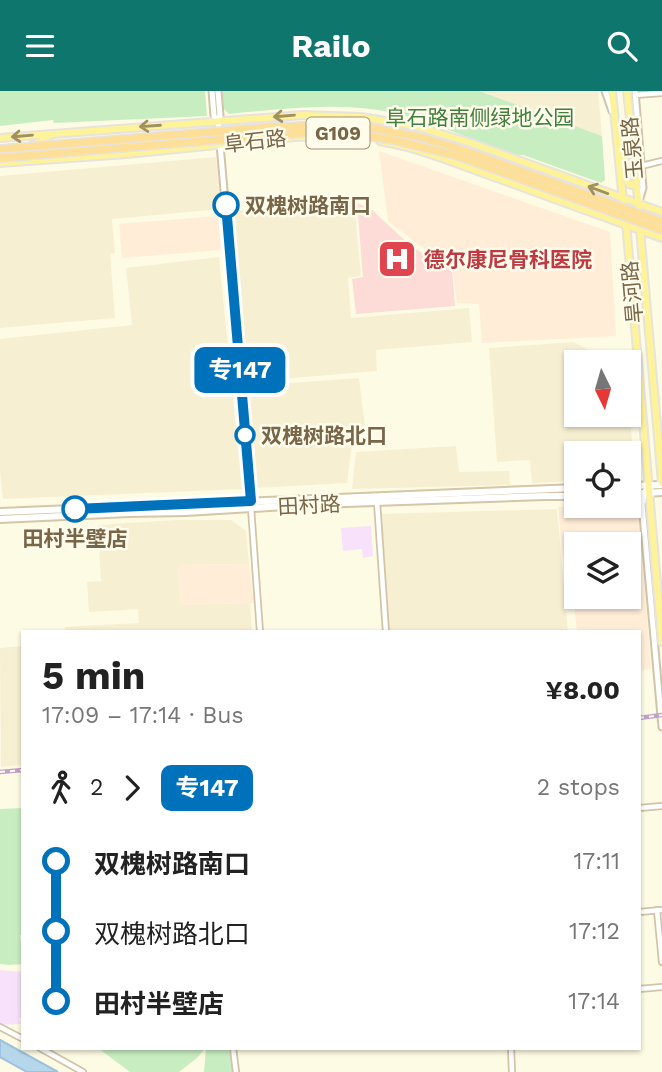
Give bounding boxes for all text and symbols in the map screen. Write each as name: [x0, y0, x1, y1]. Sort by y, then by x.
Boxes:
icon: menu: [21, 27, 59, 65]
text: Railo: [291, 27, 371, 65]
icon: search: [603, 27, 641, 65]
park label: 阜石路南侧绿地公园: [386, 105, 575, 130]
one-way arrow: [273, 110, 296, 123]
street label: 玉泉路: [617, 116, 647, 180]
road number: G109: [306, 117, 370, 149]
one-way arrow: [139, 120, 162, 133]
street label: 阜石路: [222, 125, 288, 157]
one-way arrow: [12, 130, 34, 143]
one-way arrow: [587, 182, 609, 195]
marker: 双槐树路南口: [213, 192, 239, 218]
place label: 双槐树路南口: [245, 193, 371, 218]
hospital icon: 德尔康尼骨科医院: [376, 238, 418, 280]
place label: 德尔康尼骨科医院: [424, 247, 592, 272]
street label: 旱河路: [617, 260, 647, 324]
line badge: 专147: [191, 347, 289, 393]
north arrow: [564, 350, 640, 427]
map controls: [564, 350, 641, 609]
text: 专147: [208, 356, 272, 384]
place label: 双槐树路北口: [261, 423, 387, 448]
marker: 双槐树路北口: [235, 425, 255, 445]
button: locate: [564, 441, 641, 518]
street label: 田村路: [277, 491, 341, 519]
marker: 田村半壁店: [62, 496, 88, 522]
place label: 田村半壁店: [23, 526, 128, 551]
button: layers: [564, 532, 641, 609]
text: 5 min: [42, 654, 145, 698]
text: ¥8.00: [546, 675, 620, 705]
text: 17:09 – 17:14 · Bus: [42, 702, 244, 729]
icon: walk: [42, 769, 80, 807]
icon: forward: [113, 769, 151, 807]
text: 2: [90, 774, 103, 801]
text: 专147: [175, 774, 239, 802]
text: 2 stops: [537, 774, 620, 801]
text: 17:11: [573, 848, 620, 875]
text: 双槐树路南口: [94, 849, 250, 879]
text: 17:12: [569, 918, 620, 945]
text: 双槐树路北口: [94, 919, 250, 949]
text: 17:14: [568, 988, 620, 1015]
text: 田村半壁店: [94, 989, 224, 1019]

